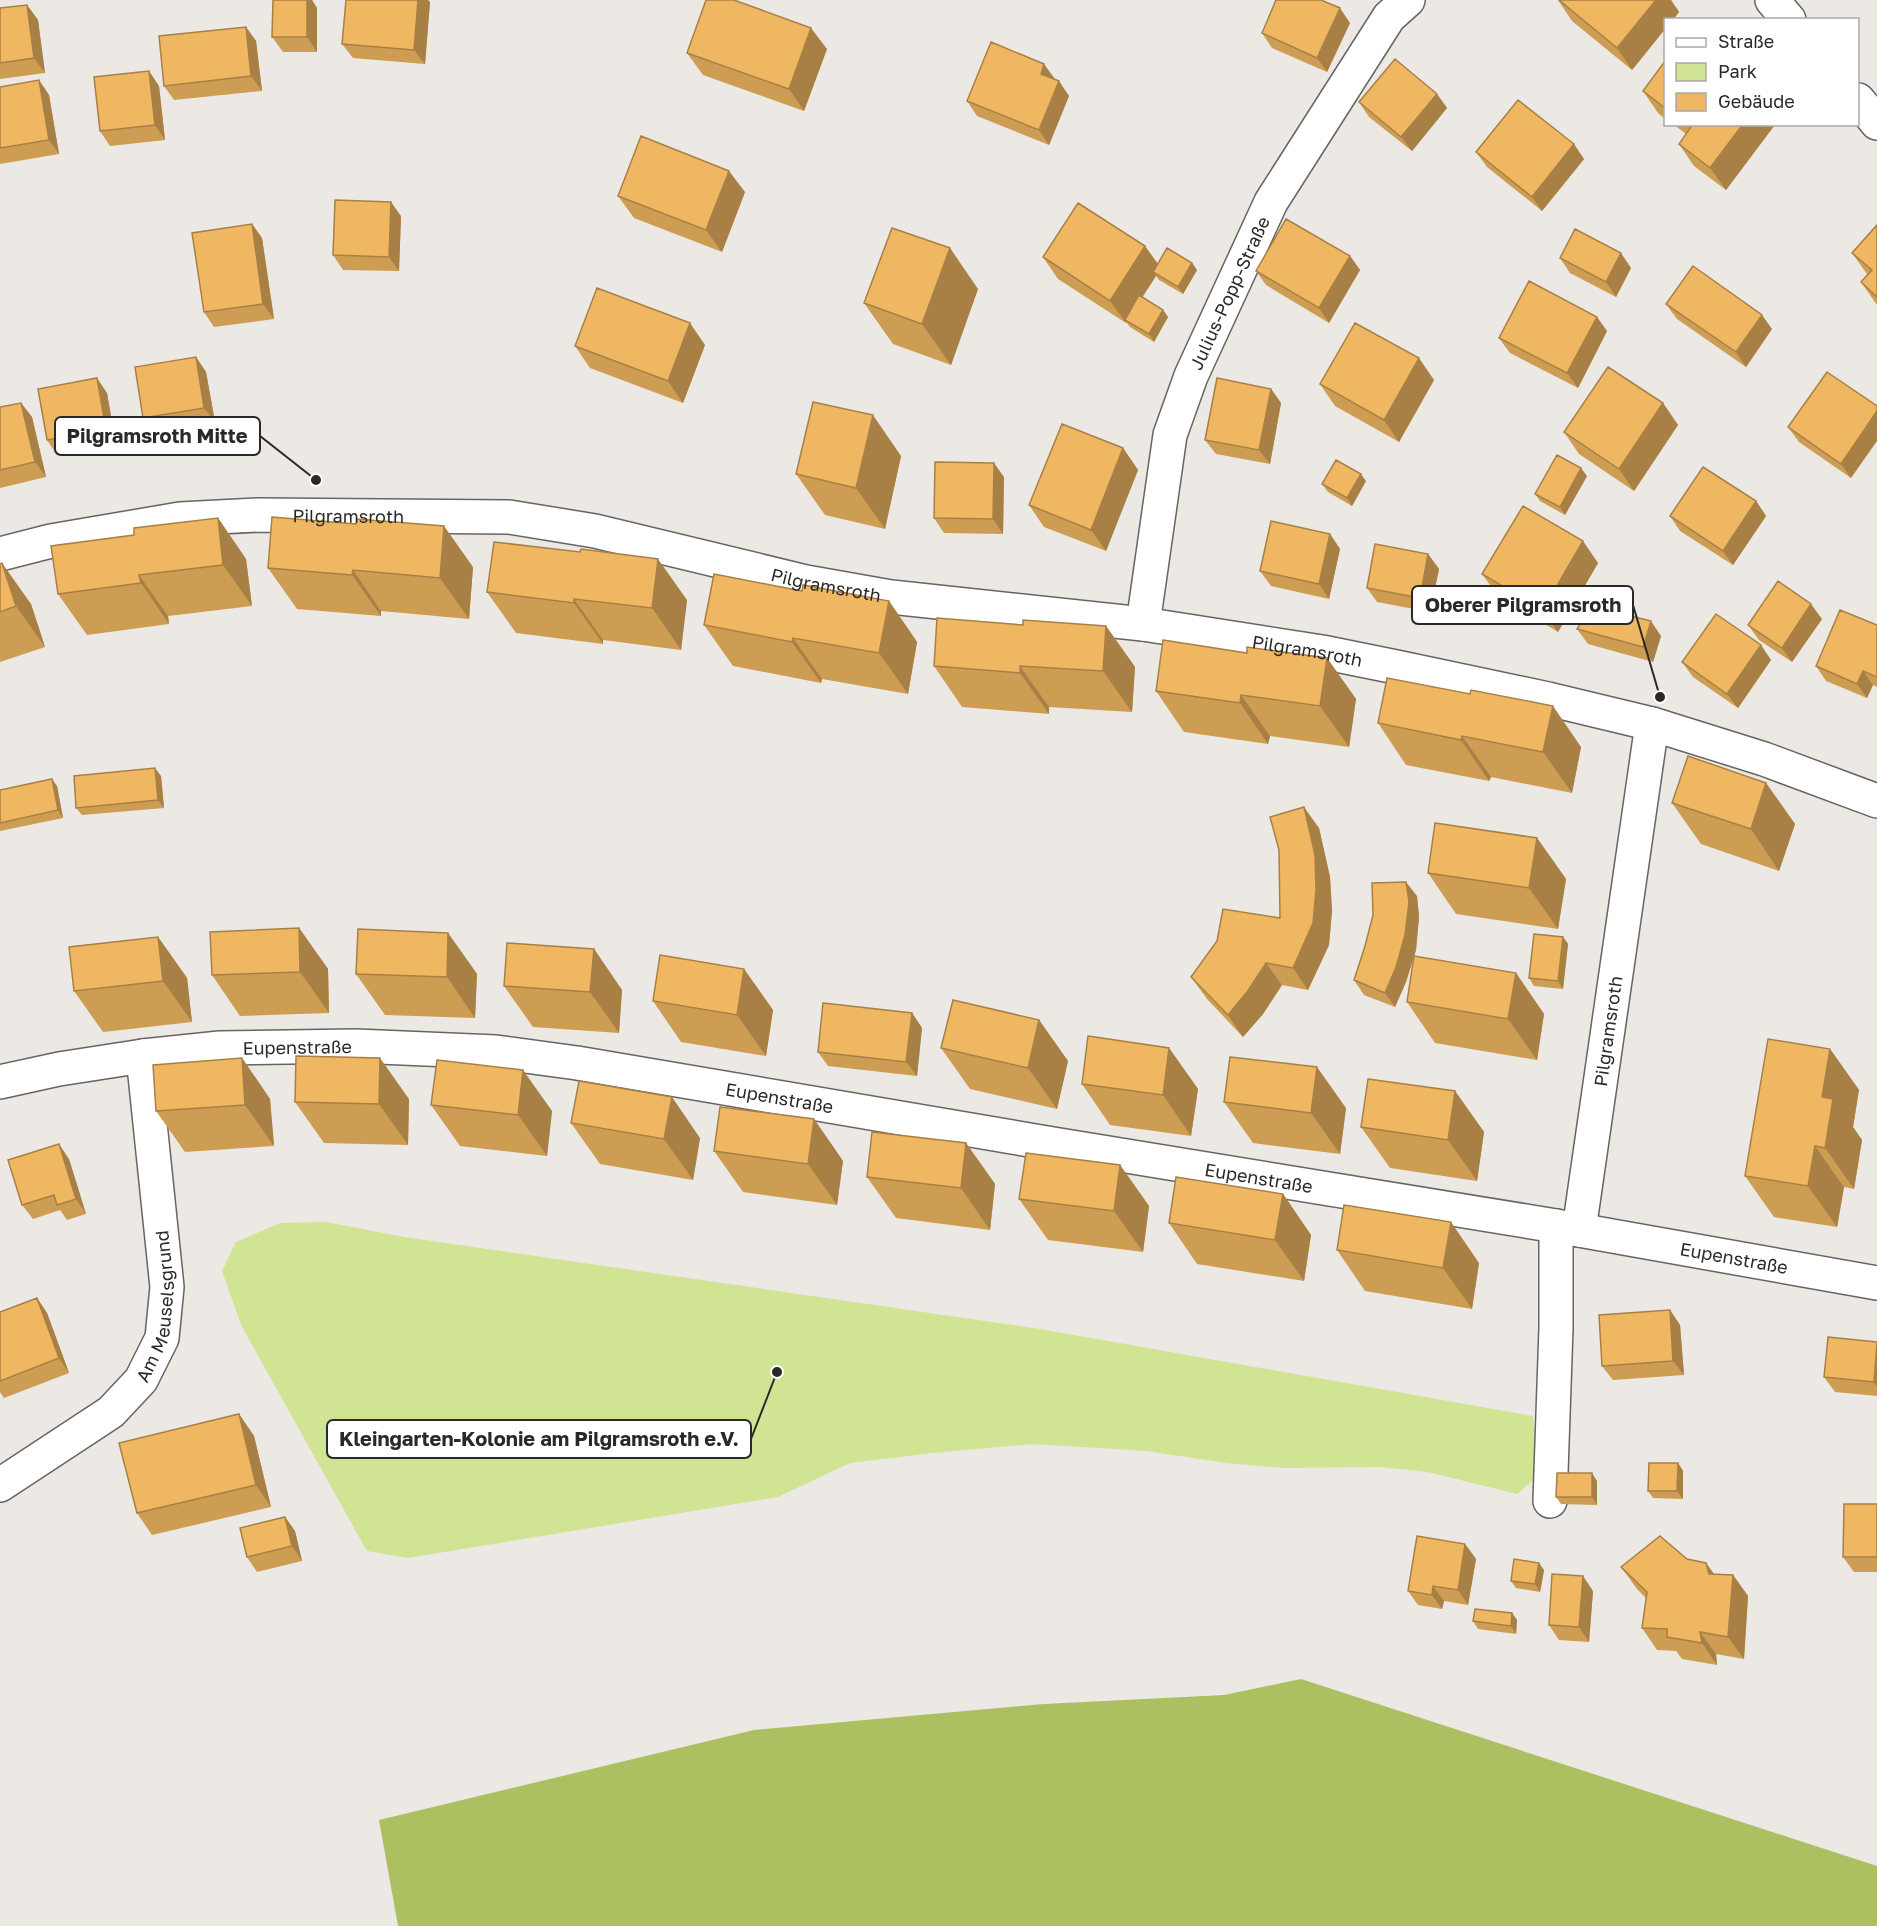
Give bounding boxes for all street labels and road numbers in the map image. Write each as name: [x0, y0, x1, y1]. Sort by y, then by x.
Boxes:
street label: Julius-Popp-Straße: [1184, 213, 1274, 373]
street label: Pilgramsroth: [292, 504, 404, 527]
street label: Pilgramsroth: [769, 563, 883, 606]
street label: Pilgramsroth: [1251, 630, 1364, 671]
street label: Pilgramsroth: [1589, 974, 1627, 1088]
street label: Eupenstraße: [242, 1035, 352, 1059]
street label: Eupenstraße: [724, 1077, 835, 1117]
street label: Eupenstraße: [1203, 1158, 1314, 1197]
street label: Am Meuselsgrund: [131, 1229, 178, 1385]
street label: Eupenstraße: [1678, 1237, 1790, 1278]

